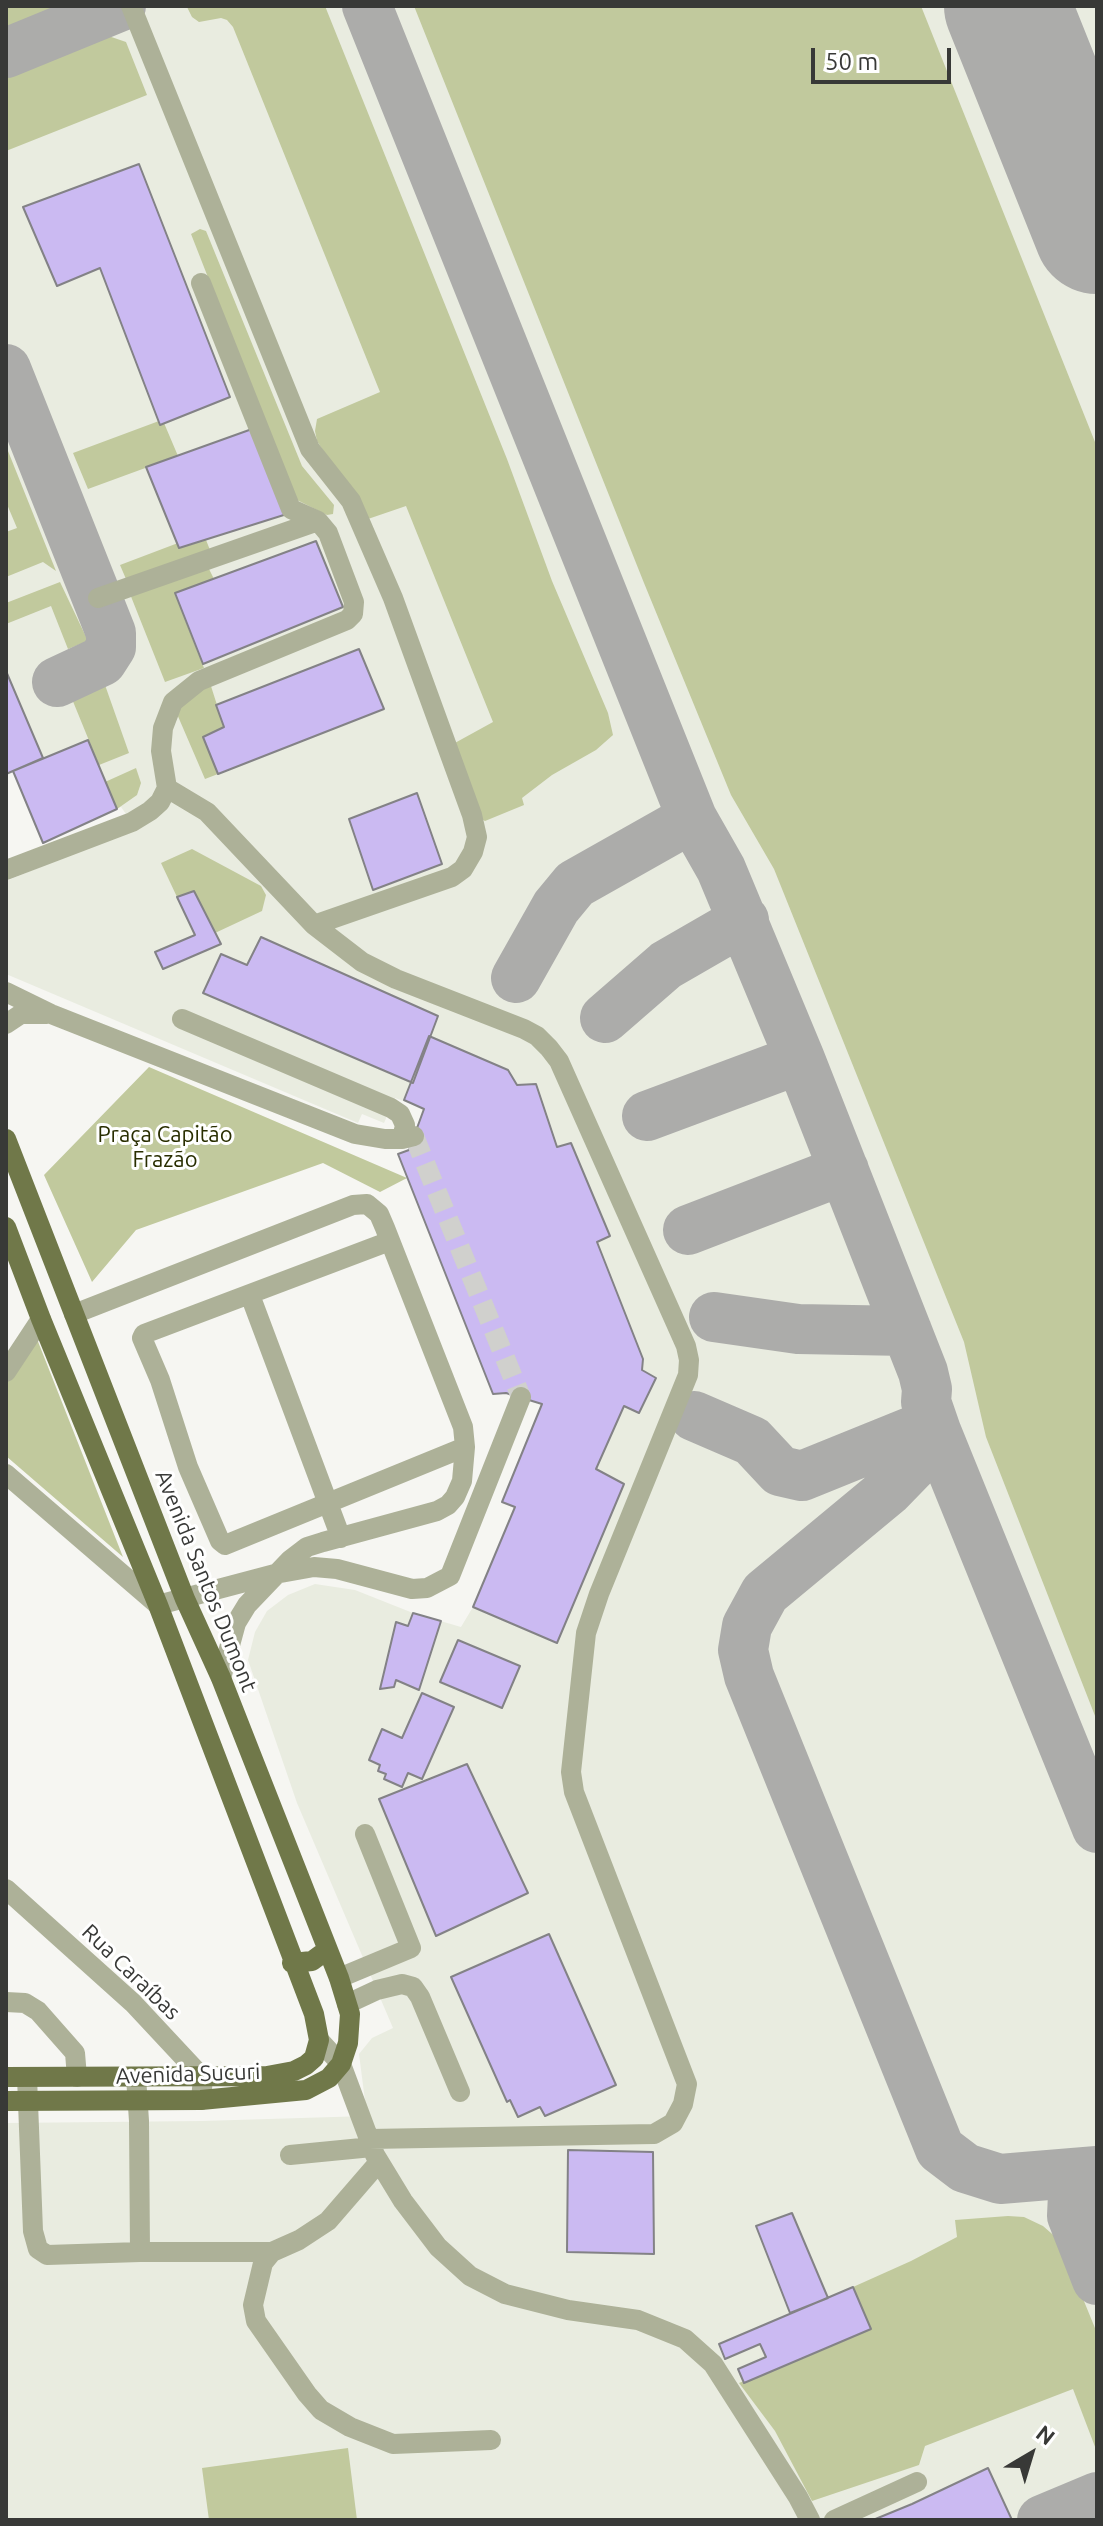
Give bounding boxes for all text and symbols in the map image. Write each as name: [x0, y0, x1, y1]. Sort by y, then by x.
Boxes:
scale bar: [815, 32, 955, 82]
text: 50 m: [825, 48, 878, 75]
park label: Praça Capitão Frazão: [97, 1122, 233, 1174]
street label: Avenida Santos Dumont: [149, 1466, 263, 1696]
street label: Rua Caraíbas: [76, 1919, 186, 2025]
street label: Avenida Sucuri: [115, 2058, 261, 2090]
north arrow: [991, 2414, 1071, 2494]
text: N: [1032, 2420, 1060, 2450]

